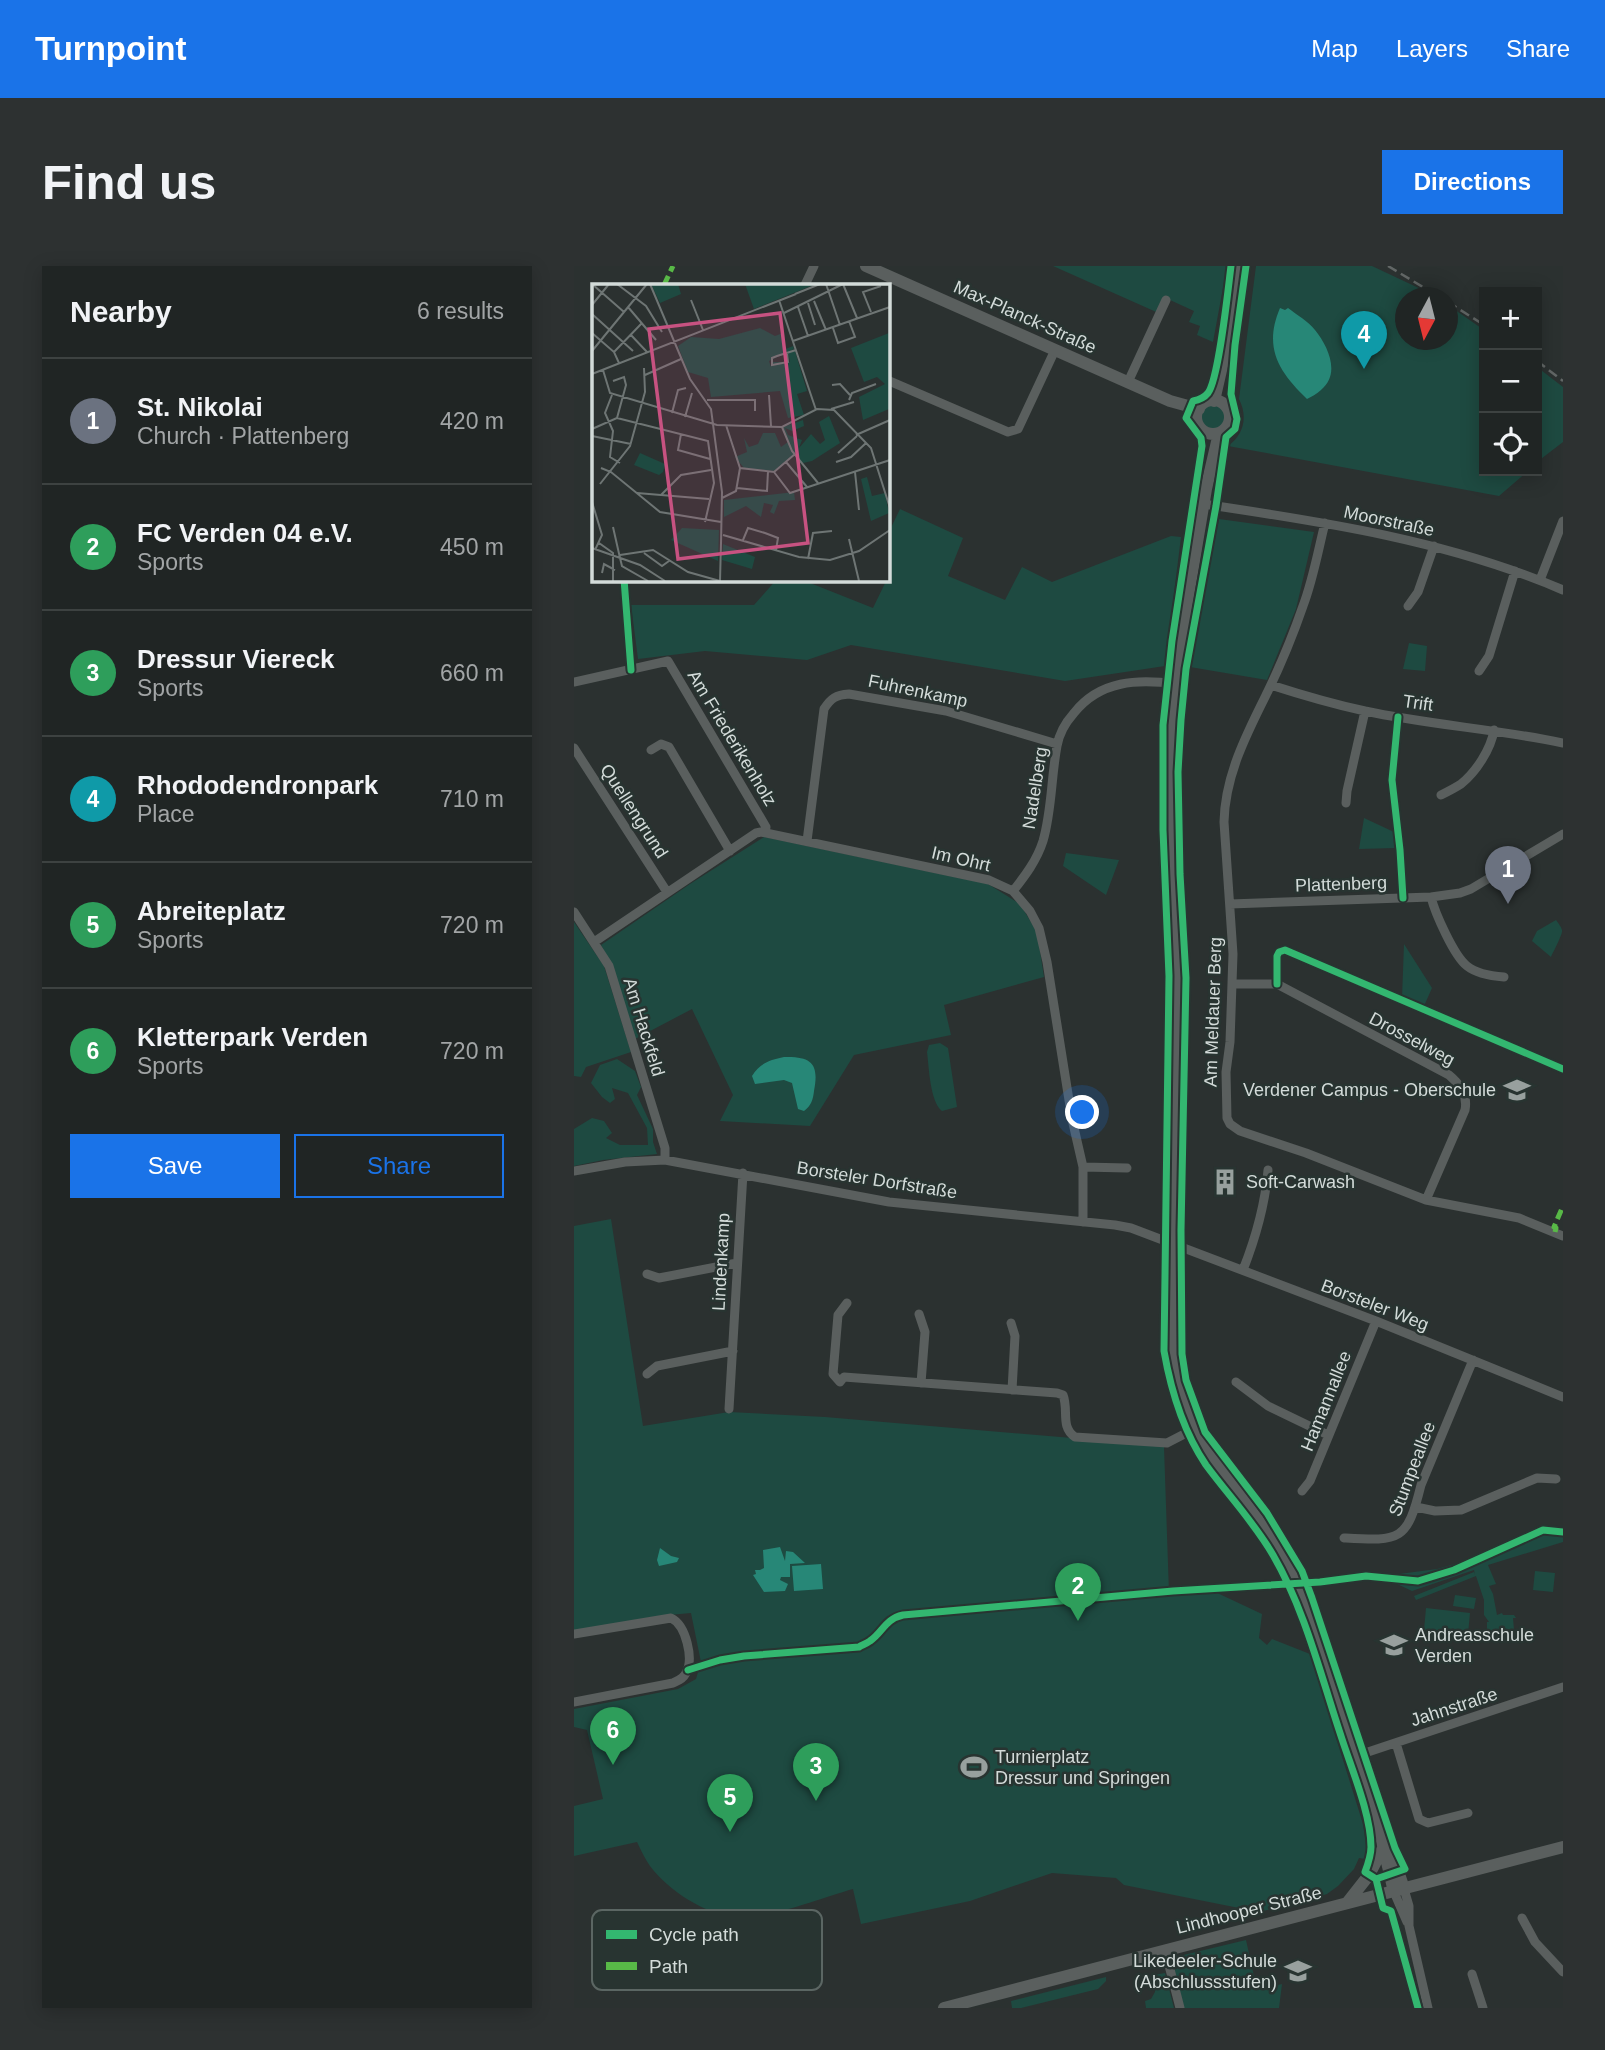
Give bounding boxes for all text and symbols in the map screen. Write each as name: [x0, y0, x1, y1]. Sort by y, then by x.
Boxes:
text: Turnpoint: [35, 30, 187, 67]
text: Map: [1311, 35, 1358, 62]
text: Layers: [1396, 35, 1468, 62]
text: Share: [1506, 35, 1570, 62]
button: Directions: [1382, 150, 1563, 214]
text: Find us: [42, 155, 216, 209]
street label: Max-Planck-Straße: [951, 277, 1099, 357]
inset map: [592, 284, 889, 581]
north arrow: [1395, 287, 1458, 350]
map controls: [1479, 287, 1542, 476]
button: +: [1479, 287, 1542, 350]
text: Nearby: [70, 295, 172, 328]
text: 6 results: [417, 298, 504, 324]
pin: 4: [1341, 311, 1387, 369]
button: −: [1479, 350, 1542, 413]
text: St. Nikolai: [137, 392, 263, 422]
text: 1: [87, 408, 99, 434]
text: 420 m: [440, 408, 504, 434]
button: locate: [1479, 413, 1542, 476]
text: Church · Plattenberg: [137, 423, 349, 449]
street label: Moorstraße: [1342, 502, 1436, 540]
text: FC Verden 04 e.V.: [137, 518, 353, 548]
text: 2: [87, 534, 99, 560]
text: 450 m: [440, 534, 504, 560]
text: Sports: [137, 549, 203, 575]
text: Dressur Viereck: [137, 644, 335, 674]
text: 3: [87, 660, 99, 686]
text: 660 m: [440, 660, 504, 686]
street label: Am Friederikenholz: [683, 666, 781, 810]
street label: Fuhrenkamp: [866, 671, 970, 711]
text: Sports: [137, 675, 203, 701]
street label: Trift: [1402, 691, 1434, 715]
street label: Nadelberg: [1019, 745, 1051, 831]
street label: Quellengrund: [596, 760, 672, 862]
text: Rhododendronpark: [137, 770, 378, 800]
text: 4: [87, 786, 99, 812]
text: 710 m: [440, 786, 504, 812]
text: Place: [137, 801, 195, 827]
street label: Im Ohrt: [930, 843, 992, 875]
pin: 1: [1485, 846, 1531, 904]
street label: Plattenberg: [1295, 872, 1387, 896]
text: Abreiteplatz: [137, 896, 286, 926]
text: 5: [87, 912, 99, 938]
text: 720 m: [440, 912, 504, 938]
text: Sports: [137, 927, 203, 953]
street label: Am Meldauer Berg: [1200, 937, 1226, 1087]
street label: Am Hackfeld: [620, 975, 668, 1079]
street label: Drosselweg: [1366, 1008, 1458, 1070]
text: Kletterpark Verden: [137, 1022, 368, 1052]
text: 6: [87, 1038, 99, 1064]
text: 720 m: [440, 1038, 504, 1064]
text: Sports: [137, 1053, 203, 1079]
school or university icon: Verdener Campus - Oberschule: [1502, 1075, 1532, 1105]
place label: Verdener Campus - Oberschule: [1243, 1080, 1496, 1100]
your location: [1065, 1095, 1099, 1129]
button: Save: [70, 1134, 280, 1198]
button: Share: [294, 1134, 504, 1198]
street label: Borsteler Dorfstraße: [795, 1157, 959, 1203]
building icon: Soft-Carwash: [1210, 1167, 1240, 1197]
place label: Soft-Carwash: [1246, 1172, 1355, 1192]
street label: Lindenkamp: [708, 1213, 734, 1311]
street label: Borsteler Weg: [1318, 1275, 1432, 1335]
street label: Hamannallee: [1297, 1348, 1355, 1454]
street label: Stumpeallee: [1385, 1419, 1439, 1519]
pin: 2: [1055, 1563, 1101, 1621]
place label: Andreasschule Verden: [1415, 1625, 1534, 1666]
school or university icon: Andreasschule Verden: [1379, 1630, 1409, 1660]
street label: Jahnstraße: [1408, 1684, 1500, 1730]
pin: 6: [590, 1707, 636, 1765]
pin: 3: [793, 1743, 839, 1801]
place label: Turnierplatz Dressur und Springen: [995, 1747, 1170, 1788]
sports icon: Turnierplatz Dressur und Springen: [959, 1752, 989, 1782]
pin: 5: [707, 1774, 753, 1832]
street label: Lindhooper Straße: [1174, 1882, 1324, 1938]
legend: [592, 1910, 822, 1990]
text: Cycle path: [649, 1924, 739, 1945]
place label: Likedeeler-Schule (Abschlussstufen): [1133, 1951, 1277, 1992]
text: Path: [649, 1956, 688, 1977]
school or university icon: Likedeeler-Schule (Abschlussstufen): [1283, 1956, 1313, 1986]

